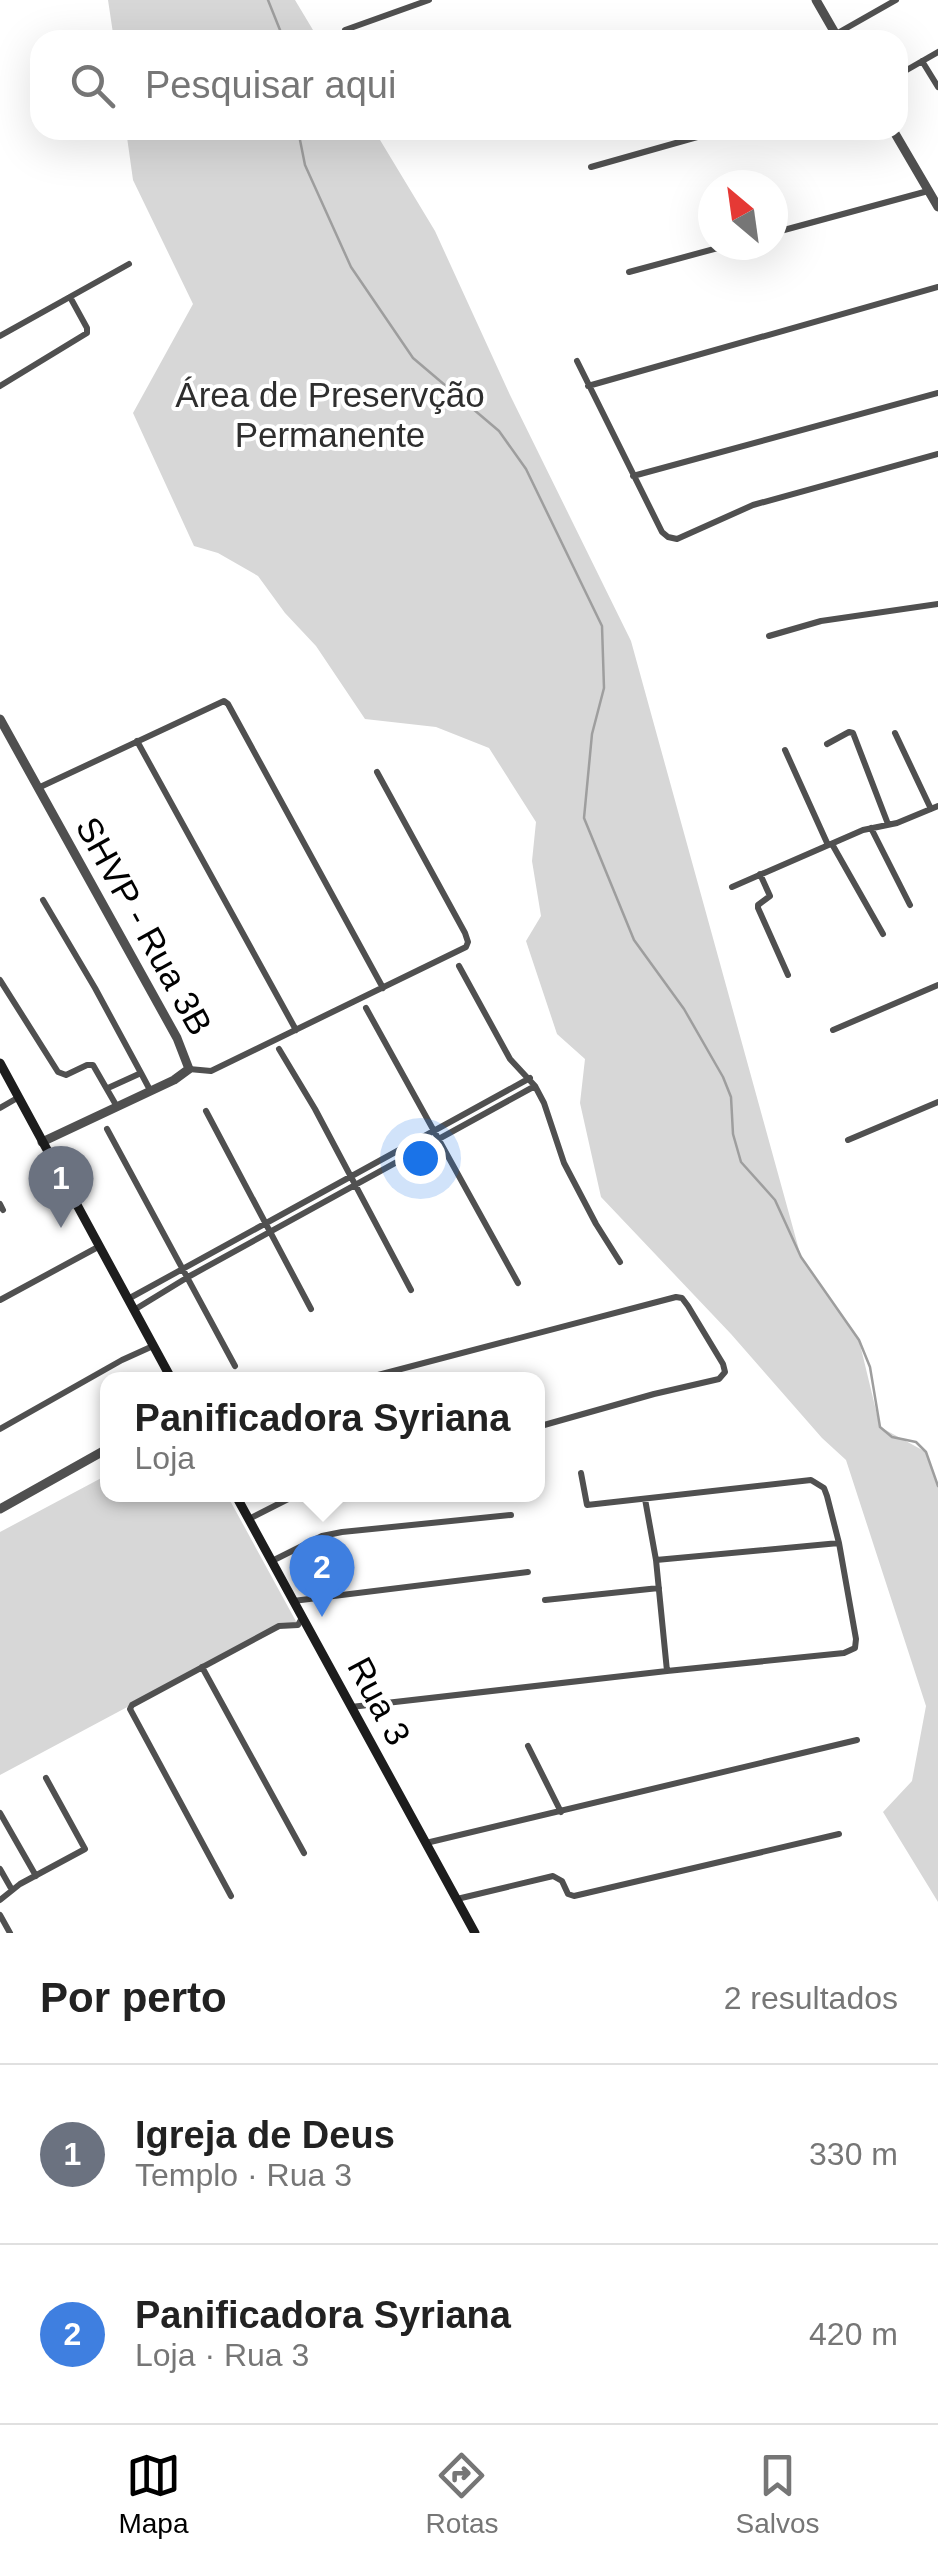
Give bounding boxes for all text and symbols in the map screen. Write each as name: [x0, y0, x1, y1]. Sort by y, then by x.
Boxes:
search box: [30, 30, 908, 140]
icon: search: [65, 58, 120, 113]
text: Pesquisar aqui: [145, 64, 396, 106]
north arrow: [698, 170, 788, 260]
park label: Área de Preservção Permanente: [175, 375, 485, 454]
street label: SHVP - Rua 3B: [69, 810, 220, 1041]
your location: [395, 1133, 446, 1184]
pin: 1: [28, 1146, 94, 1228]
popup: [100, 1372, 545, 1502]
text: Panificadora Syriana: [135, 1397, 510, 1439]
text: Loja: [135, 1440, 195, 1476]
pin: 2: [290, 1534, 354, 1617]
street label: Rua 3: [340, 1650, 419, 1751]
text: Por perto: [40, 1974, 227, 2021]
text: 2 resultados: [724, 1980, 898, 2016]
text: Igreja de Deus: [135, 2114, 395, 2156]
text: 1: [64, 2136, 81, 2172]
text: 330 m: [809, 2136, 898, 2172]
text: Templo · Rua 3: [135, 2157, 352, 2193]
text: Panificadora Syriana: [135, 2294, 511, 2336]
text: 2: [64, 2316, 81, 2352]
text: 420 m: [809, 2316, 898, 2352]
text: Loja · Rua 3: [135, 2337, 309, 2373]
tab: Mapa: [118, 2448, 189, 2540]
tab: Rotas: [425, 2448, 499, 2540]
tab: Salvos: [735, 2448, 820, 2540]

